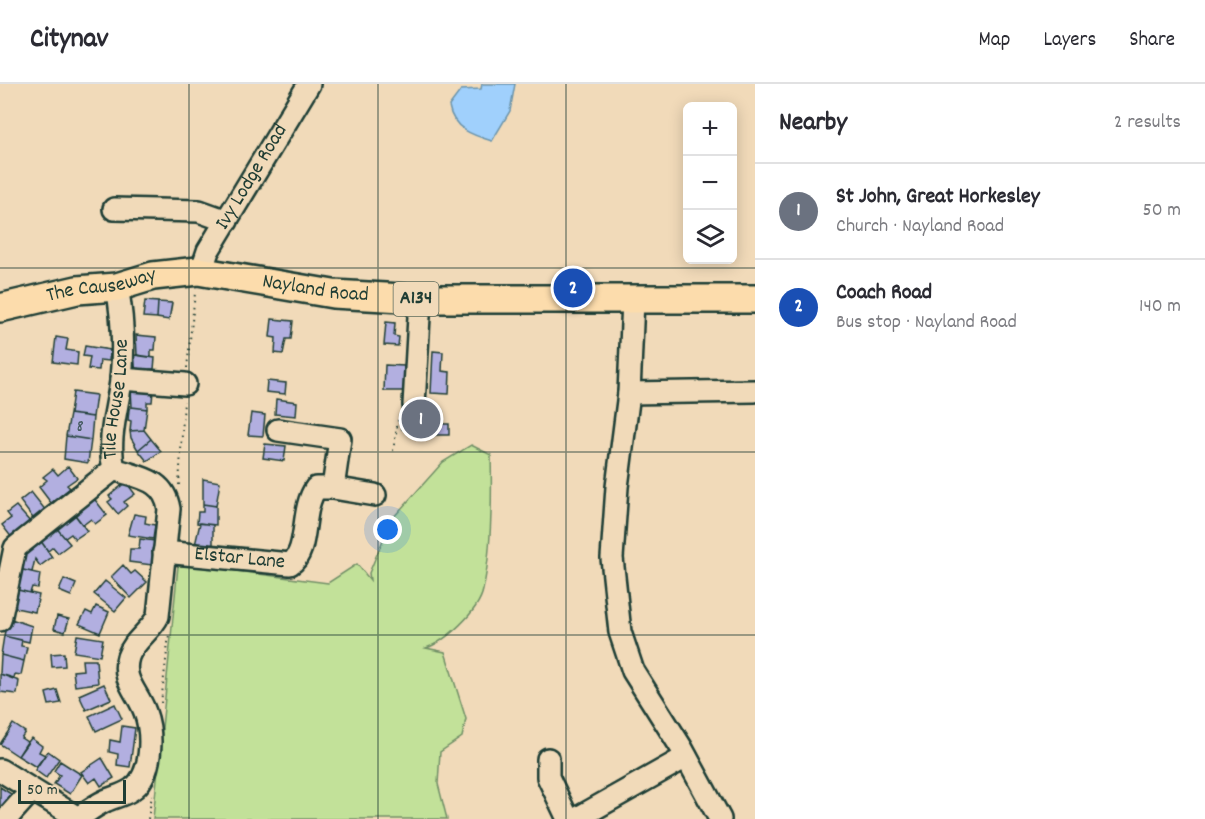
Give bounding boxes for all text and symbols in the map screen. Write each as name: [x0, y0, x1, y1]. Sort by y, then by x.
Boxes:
text: Citynav: [30, 21, 108, 61]
text: Map: [979, 26, 1010, 56]
text: Layers: [1043, 26, 1096, 56]
text: Share: [1129, 26, 1175, 56]
map controls: [683, 102, 737, 264]
button: +: [683, 102, 737, 156]
text: Nearby: [779, 105, 847, 142]
text: 2 results: [1114, 109, 1181, 137]
street label: Ivy Lodge Road: [209, 119, 296, 236]
button: −: [683, 156, 737, 210]
text: St John, Great Horkesley: [836, 182, 1040, 213]
text: 1: [796, 197, 801, 225]
text: 50 m: [1143, 197, 1181, 225]
button: layers: [683, 210, 737, 264]
text: Church · Nayland Road: [836, 213, 1004, 241]
street label: The Causeway: [44, 261, 161, 312]
pin: 2: [554, 266, 592, 310]
street label: Nayland Road: [260, 267, 369, 311]
text: Coach Road: [836, 278, 932, 309]
road number: A134: [394, 282, 438, 316]
text: 2: [794, 293, 803, 321]
text: 140 m: [1139, 293, 1181, 321]
text: Bus stop · Nayland Road: [836, 309, 1017, 337]
street label: Tile House Lane: [97, 339, 138, 460]
pin: 1: [402, 396, 440, 442]
house number: 8: [76, 415, 84, 440]
your location: [373, 515, 402, 544]
street label: Elstar Lane: [193, 540, 286, 578]
scale bar: [18, 777, 126, 804]
text: 50 m: [27, 779, 58, 802]

